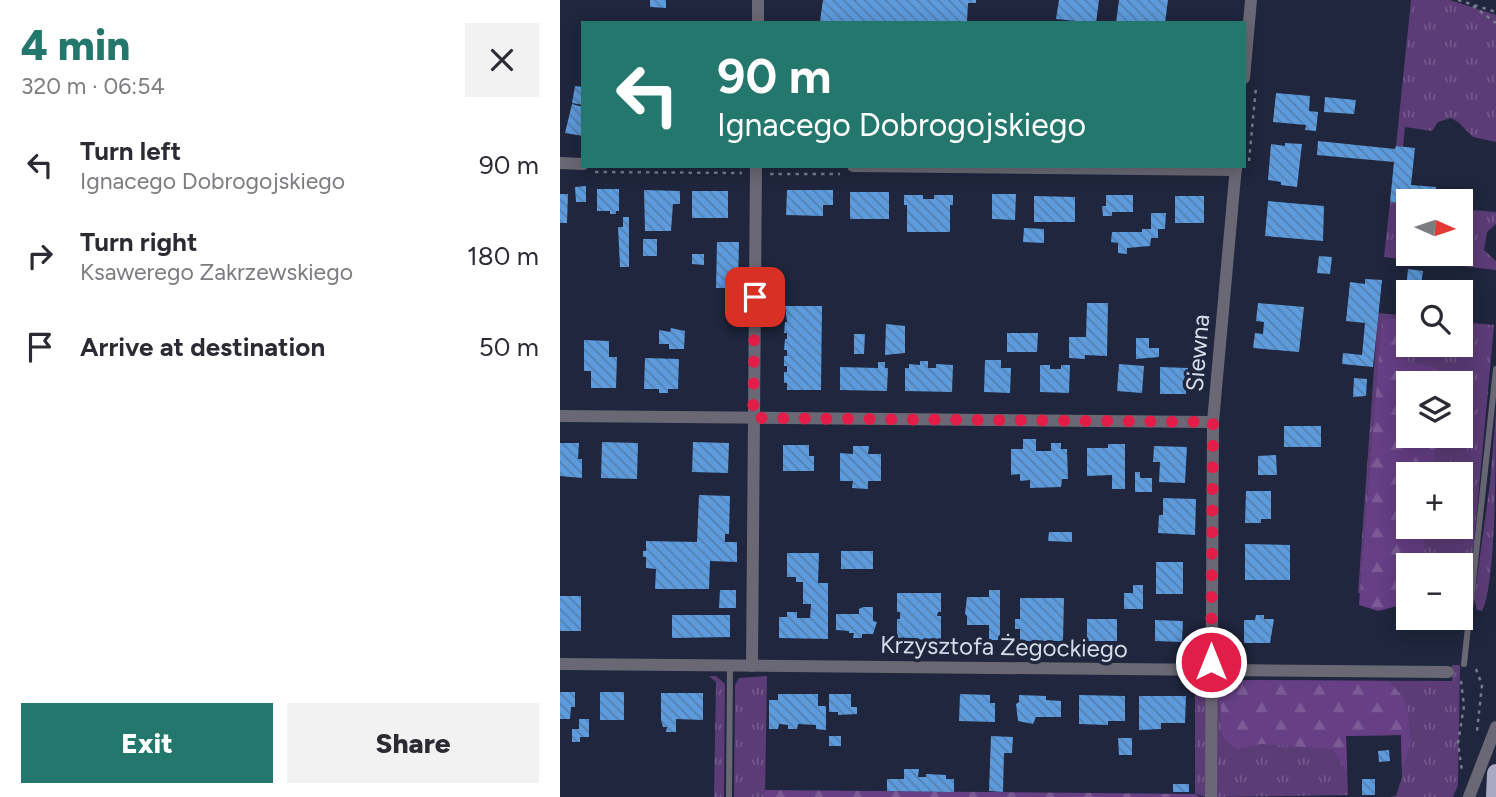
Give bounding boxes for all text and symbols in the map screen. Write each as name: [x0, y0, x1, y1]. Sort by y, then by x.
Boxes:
text: 4 min: [21, 20, 130, 71]
button: close: [465, 23, 539, 97]
text: 90 m: [717, 46, 832, 105]
icon: left: [602, 49, 693, 140]
text: 320 m · 06:54: [21, 72, 165, 100]
text: Ignacego Dobrogojskiego: [717, 106, 1086, 144]
text: Turn left: [80, 135, 181, 167]
icon: left: [21, 146, 59, 184]
text: 90 m: [479, 149, 539, 181]
text: Ignacego Dobrogojskiego: [80, 167, 345, 195]
north arrow: [1396, 189, 1474, 266]
map controls: [1396, 189, 1473, 630]
text: Turn right: [80, 226, 197, 258]
icon: right: [21, 237, 59, 275]
text: 180 m: [467, 240, 539, 272]
text: Ksawerego Zakrzewskiego: [80, 258, 353, 286]
pin: [725, 267, 785, 327]
icon: arrive: [736, 278, 774, 316]
button: search: [1396, 280, 1473, 357]
street label: Siewna: [1180, 313, 1215, 393]
icon: arrive: [21, 328, 59, 366]
text: Arrive at destination: [80, 331, 325, 363]
text: 50 m: [479, 331, 539, 363]
button: layers: [1396, 371, 1473, 448]
button: +: [1396, 462, 1473, 539]
button: −: [1396, 553, 1473, 630]
position arrow: [1174, 625, 1248, 699]
street label: Krzysztofa Żegockiego: [880, 630, 1128, 663]
button: Exit: [21, 703, 273, 783]
button: Share: [287, 703, 539, 783]

